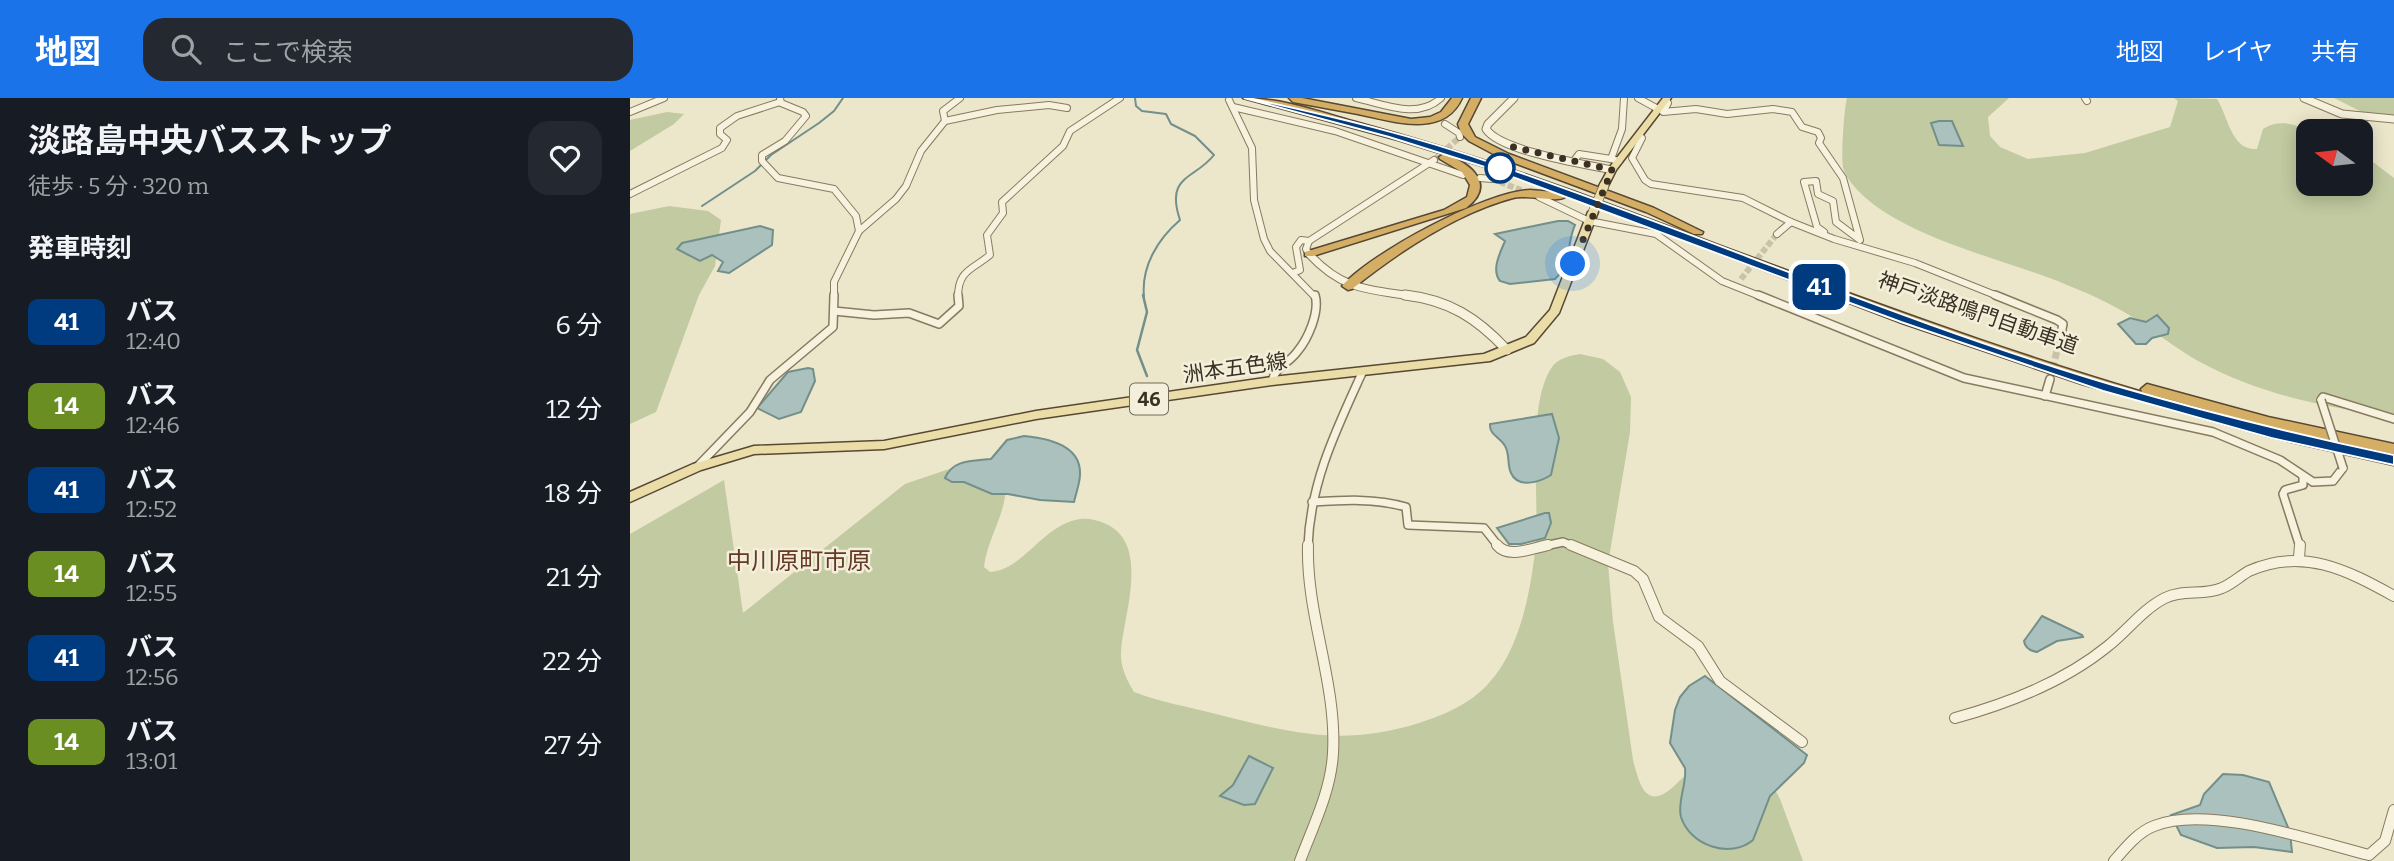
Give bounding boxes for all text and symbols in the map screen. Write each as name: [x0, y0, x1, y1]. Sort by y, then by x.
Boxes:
search box: [143, 18, 633, 81]
icon: search: [167, 30, 205, 68]
text: 地図: [35, 32, 101, 72]
text: ここで検索: [223, 37, 353, 68]
text: 地図: [2116, 38, 2164, 66]
text: レイヤ: [2202, 38, 2273, 66]
text: 共有: [2311, 38, 2359, 66]
north arrow: [2296, 119, 2373, 196]
map controls: [2296, 119, 2373, 196]
text: 淡路島中央バスストップ: [28, 121, 391, 161]
button: heart: [528, 121, 602, 195]
unlabelled marker: [1485, 153, 1515, 183]
text: 徒歩 · 5 分 · 320 m: [28, 172, 209, 200]
text: 発車時刻: [28, 233, 132, 264]
your location: [1555, 246, 1590, 281]
line badge: 41: [1788, 264, 1850, 310]
street label: 神戸淡路鳴門自動車道: [1874, 267, 2082, 359]
text: 41: [1807, 273, 1831, 301]
text: バス: [126, 296, 178, 327]
text: 41: [54, 308, 79, 336]
text: 6 分: [556, 310, 602, 341]
text: 12:40: [126, 327, 181, 355]
street label: 洲本五色線: [1181, 348, 1289, 388]
text: バス: [126, 380, 178, 411]
road number: 46: [1130, 384, 1168, 414]
text: 14: [54, 392, 79, 420]
text: 12 分: [546, 394, 602, 425]
text: 12:46: [126, 411, 180, 439]
text: バス: [126, 464, 178, 495]
text: 41: [54, 476, 79, 504]
text: 18 分: [545, 478, 602, 509]
text: 12:52: [126, 495, 177, 523]
district label: 中川原町市原: [727, 547, 871, 575]
text: バス: [126, 548, 178, 579]
text: 14: [54, 560, 79, 588]
text: 21 分: [546, 562, 602, 593]
text: 12:55: [126, 579, 177, 607]
text: バス: [126, 632, 178, 663]
text: 41: [54, 644, 79, 672]
text: 22 分: [543, 646, 602, 677]
text: 12:56: [126, 663, 179, 691]
text: バス: [126, 716, 178, 747]
text: 14: [54, 728, 79, 756]
text: 27 分: [544, 730, 602, 761]
text: 13:01: [126, 747, 177, 775]

